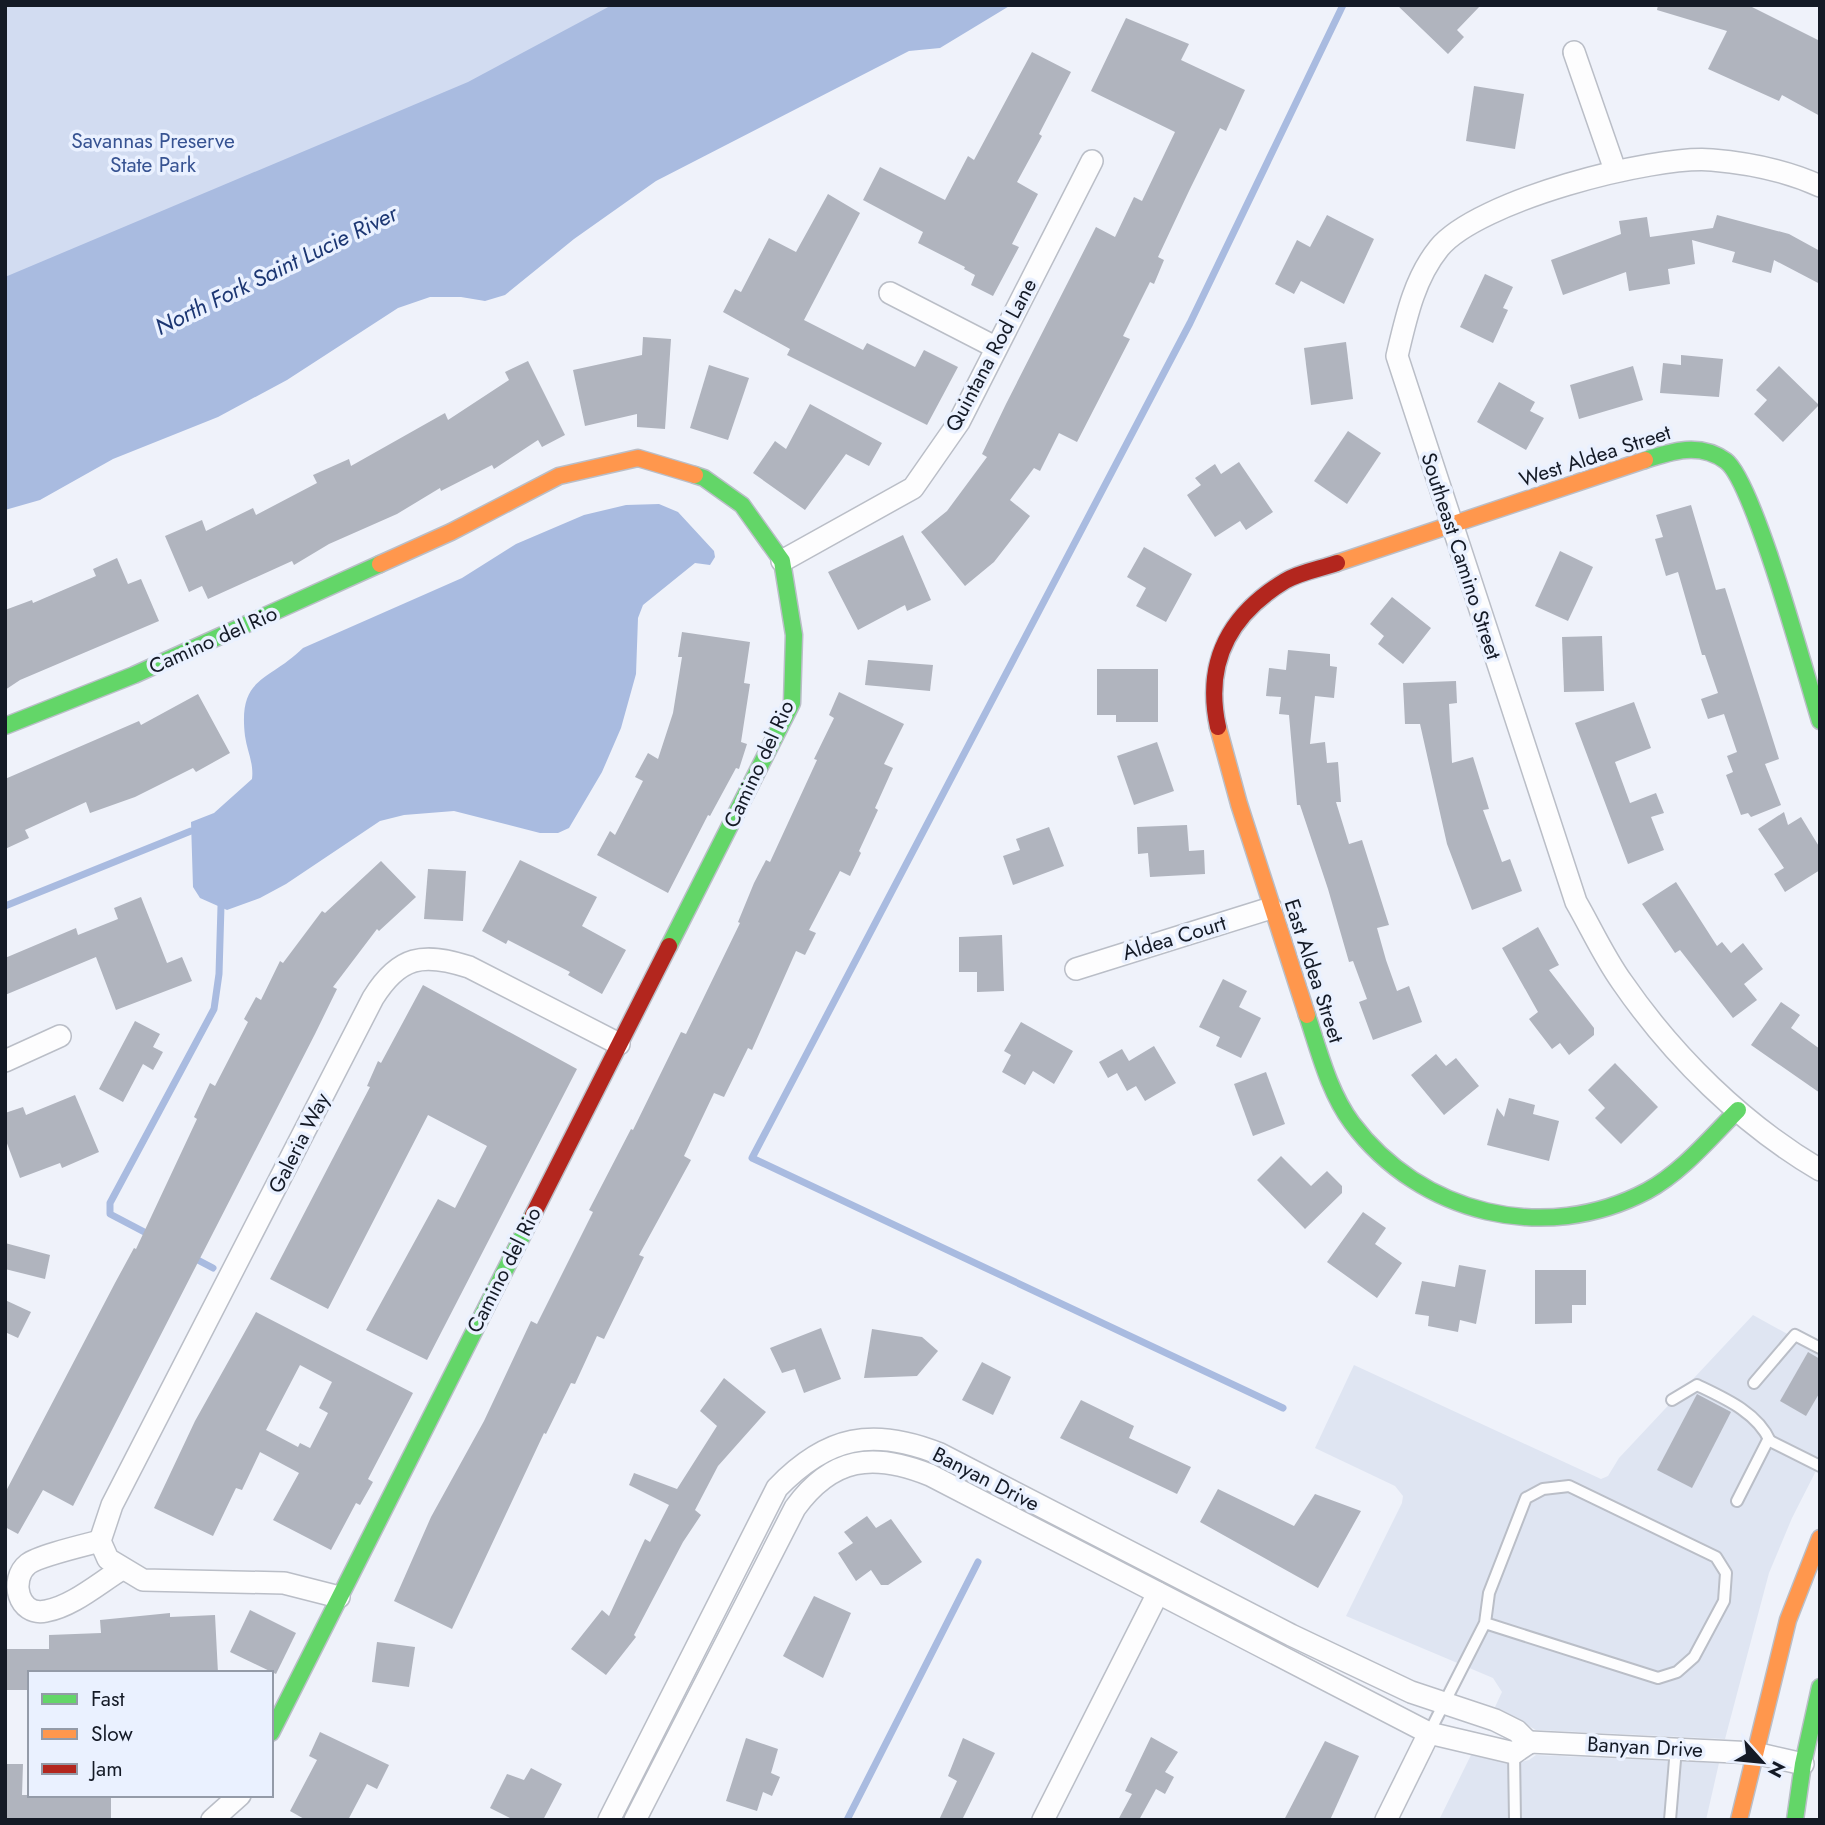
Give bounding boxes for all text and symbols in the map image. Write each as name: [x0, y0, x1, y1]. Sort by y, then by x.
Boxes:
park label: Savannas Preserve State Park: [71, 126, 235, 180]
water label: North Fork Saint Lucie River: [149, 196, 404, 344]
street label: Quintana Rod Lane: [938, 273, 1044, 437]
street label: West Aldea Street: [1515, 417, 1675, 495]
street label: Southeast Camino Street: [1413, 449, 1509, 663]
street label: Camino del Rio: [144, 598, 282, 682]
street label: Camino del Rio: [716, 695, 802, 833]
street label: East Aldea Street: [1277, 895, 1351, 1047]
street label: Aldea Court: [1118, 908, 1230, 968]
street label: Galeria Way: [261, 1087, 337, 1198]
street label: Camino del Rio: [459, 1202, 549, 1338]
street label: Banyan Drive: [927, 1439, 1045, 1519]
legend: [28, 1671, 273, 1797]
text: Fast: [91, 1684, 124, 1714]
text: Slow: [91, 1719, 133, 1749]
north arrow: [1727, 1727, 1797, 1797]
street label: Banyan Drive: [1586, 1729, 1704, 1765]
text: Jam: [88, 1754, 123, 1784]
text: N: [1761, 1757, 1792, 1782]

